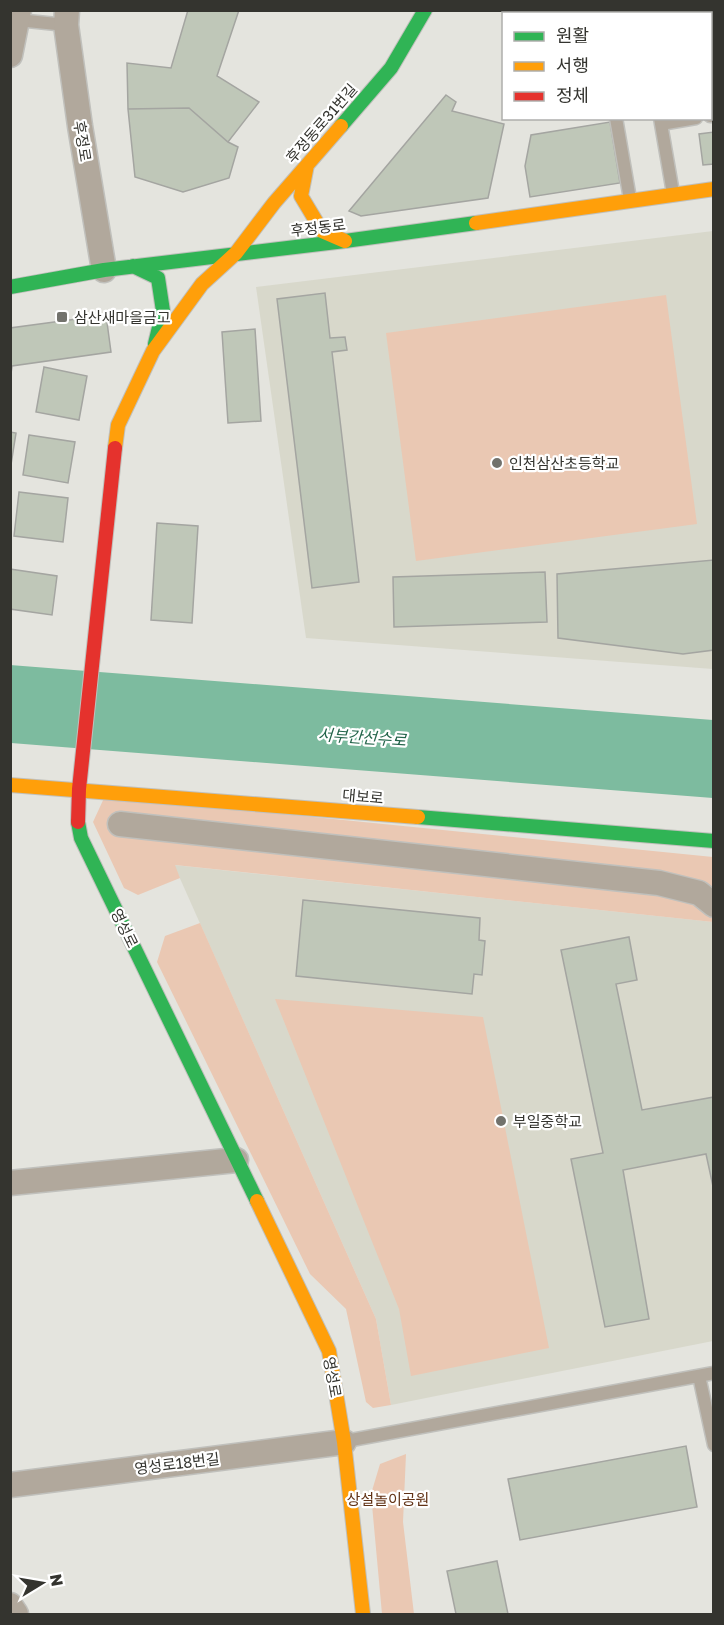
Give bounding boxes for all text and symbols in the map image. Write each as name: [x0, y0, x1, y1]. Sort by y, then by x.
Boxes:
legend: [502, 12, 712, 120]
text: 원활: [556, 24, 589, 46]
text: 서행: [556, 54, 589, 76]
street label: 후정동로31번길: [282, 80, 360, 166]
text: 정체: [556, 84, 589, 106]
street label: 후정로: [71, 119, 95, 163]
street label: 후정동로: [290, 215, 346, 239]
place label: 삼산새마을금고: [74, 308, 171, 326]
marker: 삼산새마을금고: [55, 310, 69, 324]
place label: 인천삼산초등학교: [509, 454, 619, 472]
marker: 인천삼산초등학교: [490, 456, 504, 470]
water label: 서부간선수로: [317, 724, 408, 750]
street label: 대보로: [342, 785, 384, 807]
street label: 영성로: [108, 905, 142, 951]
place label: 부일중학교: [513, 1112, 582, 1130]
marker: 부일중학교: [494, 1114, 508, 1128]
street label: 영성로: [321, 1355, 345, 1399]
street label: 영성로18번길: [134, 1449, 220, 1477]
park label: 상설놀이공원: [347, 1490, 429, 1508]
north arrow: [12, 1553, 72, 1613]
text: N: [46, 1572, 68, 1588]

